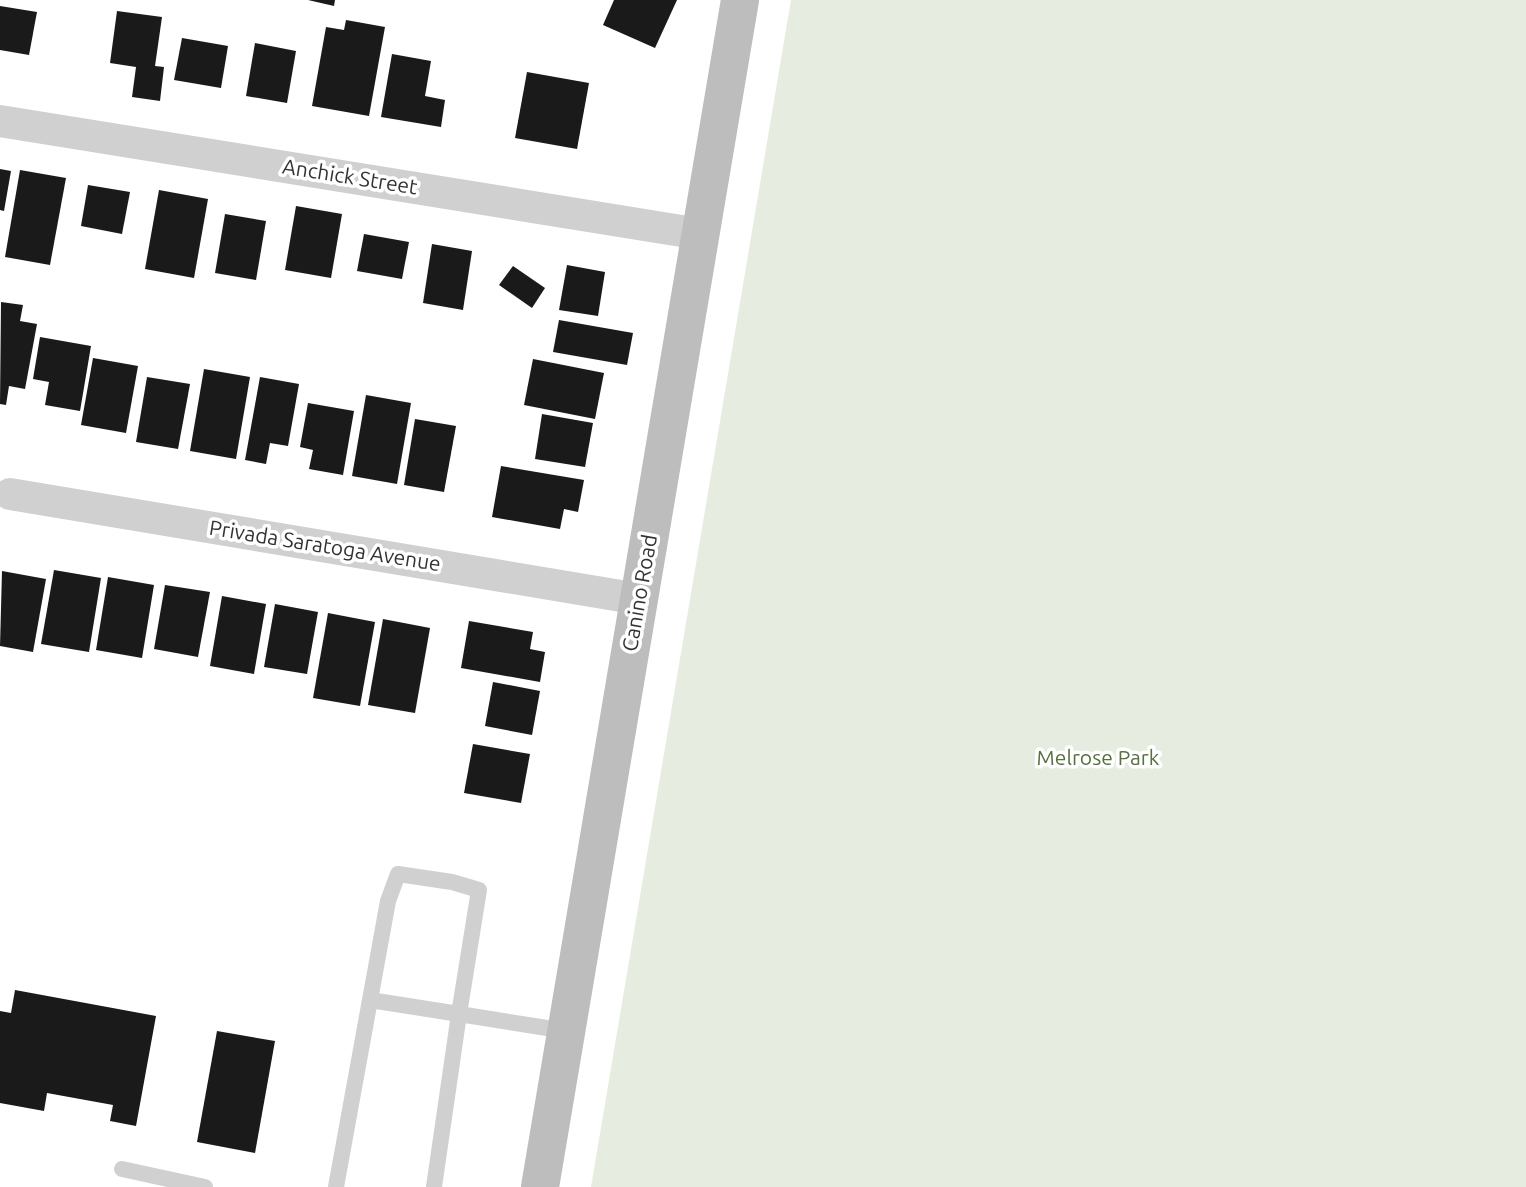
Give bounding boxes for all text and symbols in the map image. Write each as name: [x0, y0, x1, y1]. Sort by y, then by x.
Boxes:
street label: Anchick Street: [281, 153, 419, 199]
street label: Privada Saratoga Avenue: [208, 515, 443, 575]
street label: Canino Road: [617, 533, 661, 653]
park label: Melrose Park: [1037, 745, 1160, 769]

